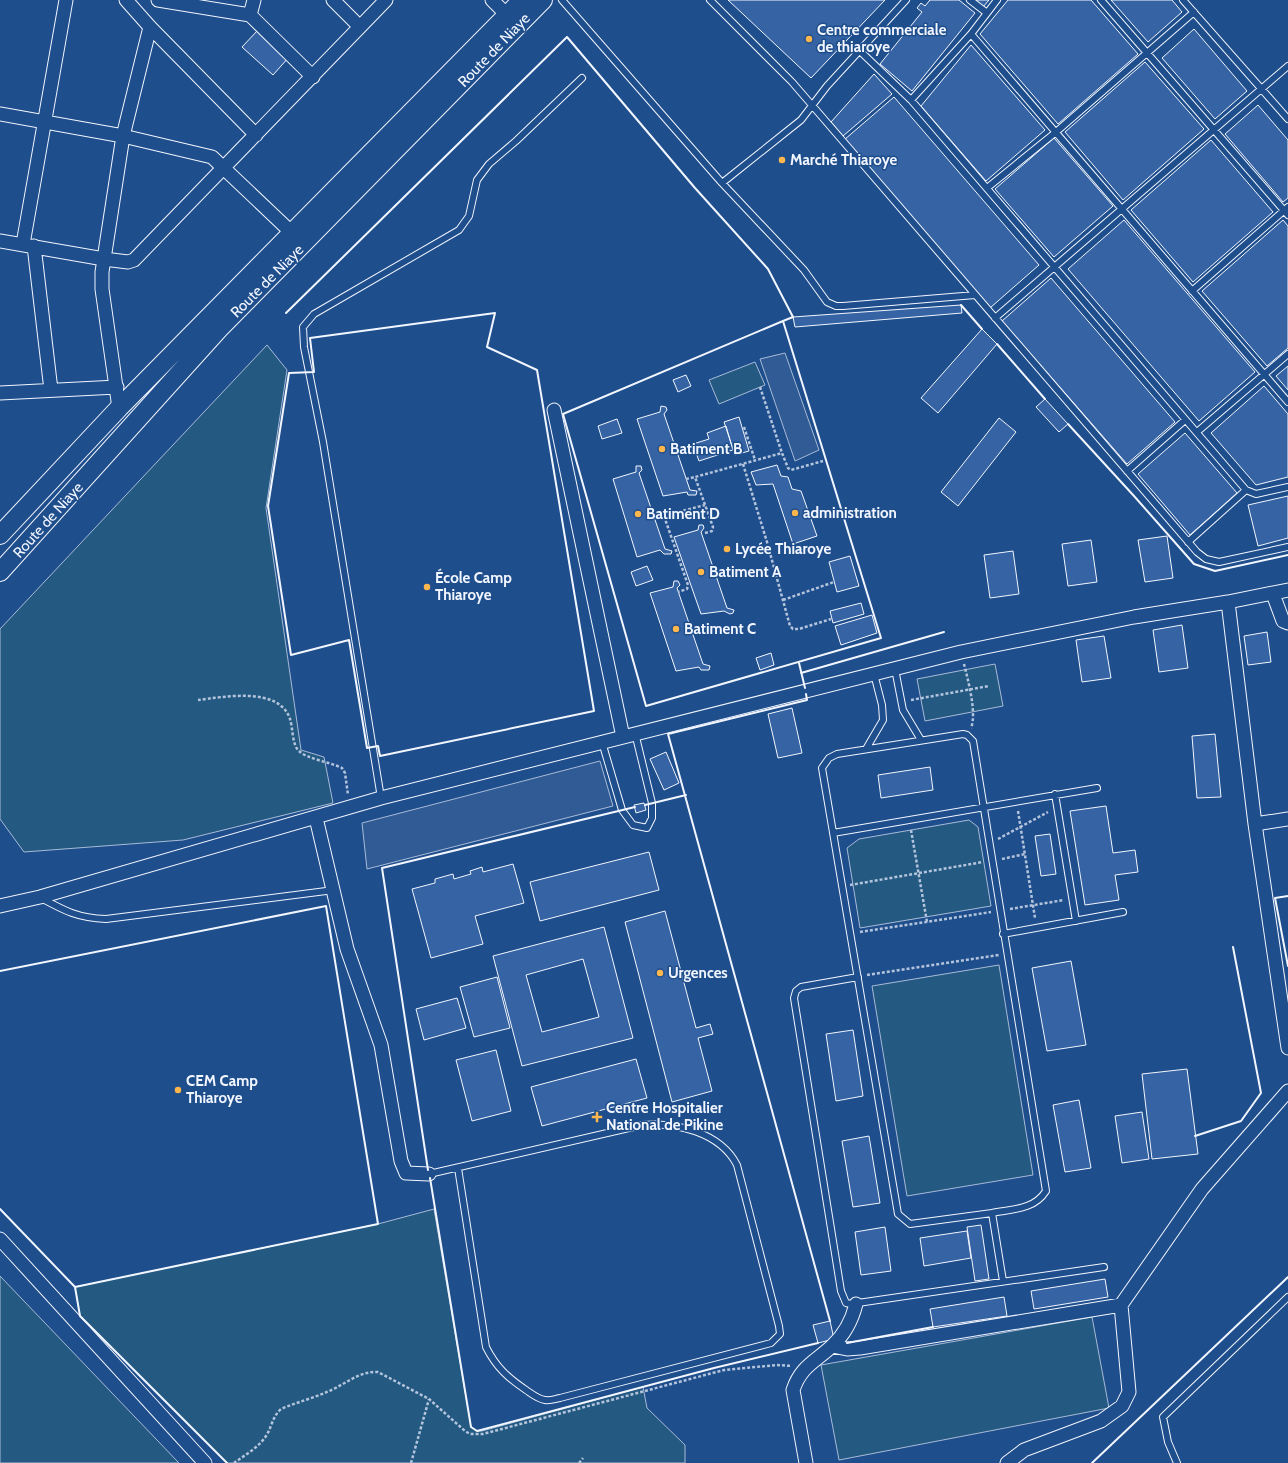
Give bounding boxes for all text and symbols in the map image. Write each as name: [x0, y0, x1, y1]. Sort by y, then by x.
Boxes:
street label: Route de Niaye: [454, 9, 534, 91]
place label: Centre commerciale de thiaroye: [817, 21, 947, 56]
marker: Centre commerciale de thiaroye: [804, 34, 814, 44]
place label: Marché Thiaroye: [790, 151, 898, 169]
marker: Marché Thiaroye: [777, 155, 787, 165]
street label: Route de Niaye: [227, 241, 307, 321]
place label: Batiment B: [670, 440, 742, 458]
marker: Batiment B: [657, 444, 667, 454]
street label: Route de Niaye: [9, 478, 87, 562]
place label: administration: [803, 504, 897, 522]
place label: Batiment D: [646, 505, 720, 523]
marker: administration: [790, 508, 800, 518]
marker: Batiment D: [633, 509, 643, 519]
place label: Lycée Thiaroye: [735, 540, 832, 558]
marker: Lycée Thiaroye: [722, 544, 732, 554]
place label: Batiment A: [709, 563, 782, 581]
marker: Batiment A: [696, 567, 706, 577]
place label: École Camp Thiaroye: [435, 568, 512, 604]
marker: École Camp Thiaroye: [422, 582, 432, 592]
place label: Batiment C: [684, 620, 756, 638]
marker: Batiment C: [671, 624, 681, 634]
place label: Urgences: [668, 964, 728, 982]
marker: Urgences: [655, 968, 665, 978]
place label: CEM Camp Thiaroye: [186, 1072, 258, 1107]
marker: CEM Camp Thiaroye: [173, 1085, 183, 1095]
place label: Centre Hospitalier National de Pikine: [606, 1099, 723, 1134]
marker: Centre Hospitalier National de Pikine: [591, 1111, 603, 1123]

